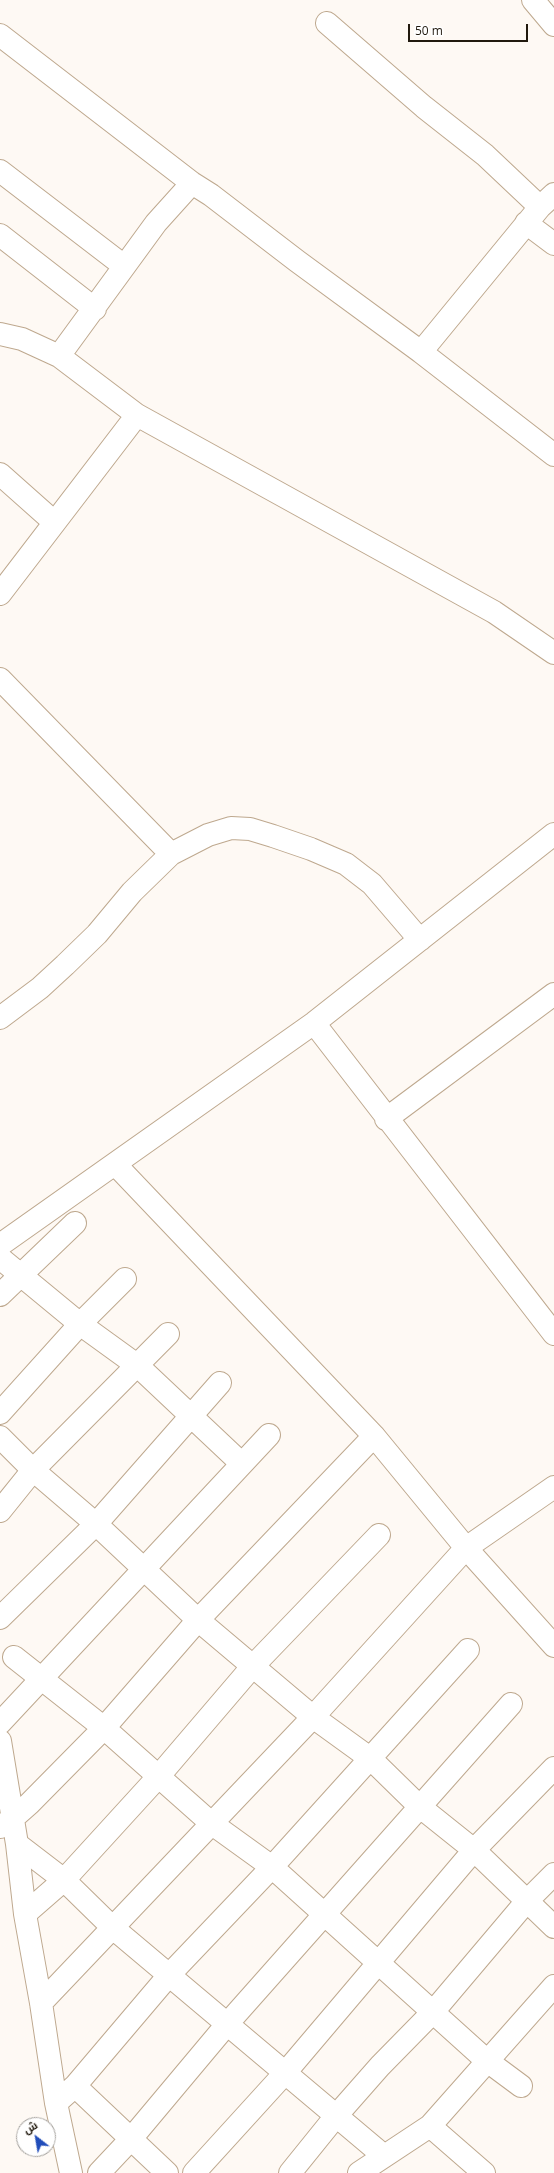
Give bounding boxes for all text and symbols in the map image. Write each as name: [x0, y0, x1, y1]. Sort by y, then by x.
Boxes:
scale bar: [410, 16, 530, 42]
text: 50 m: [415, 22, 443, 39]
north arrow: [16, 2117, 56, 2157]
text: ش: [20, 2117, 40, 2137]

